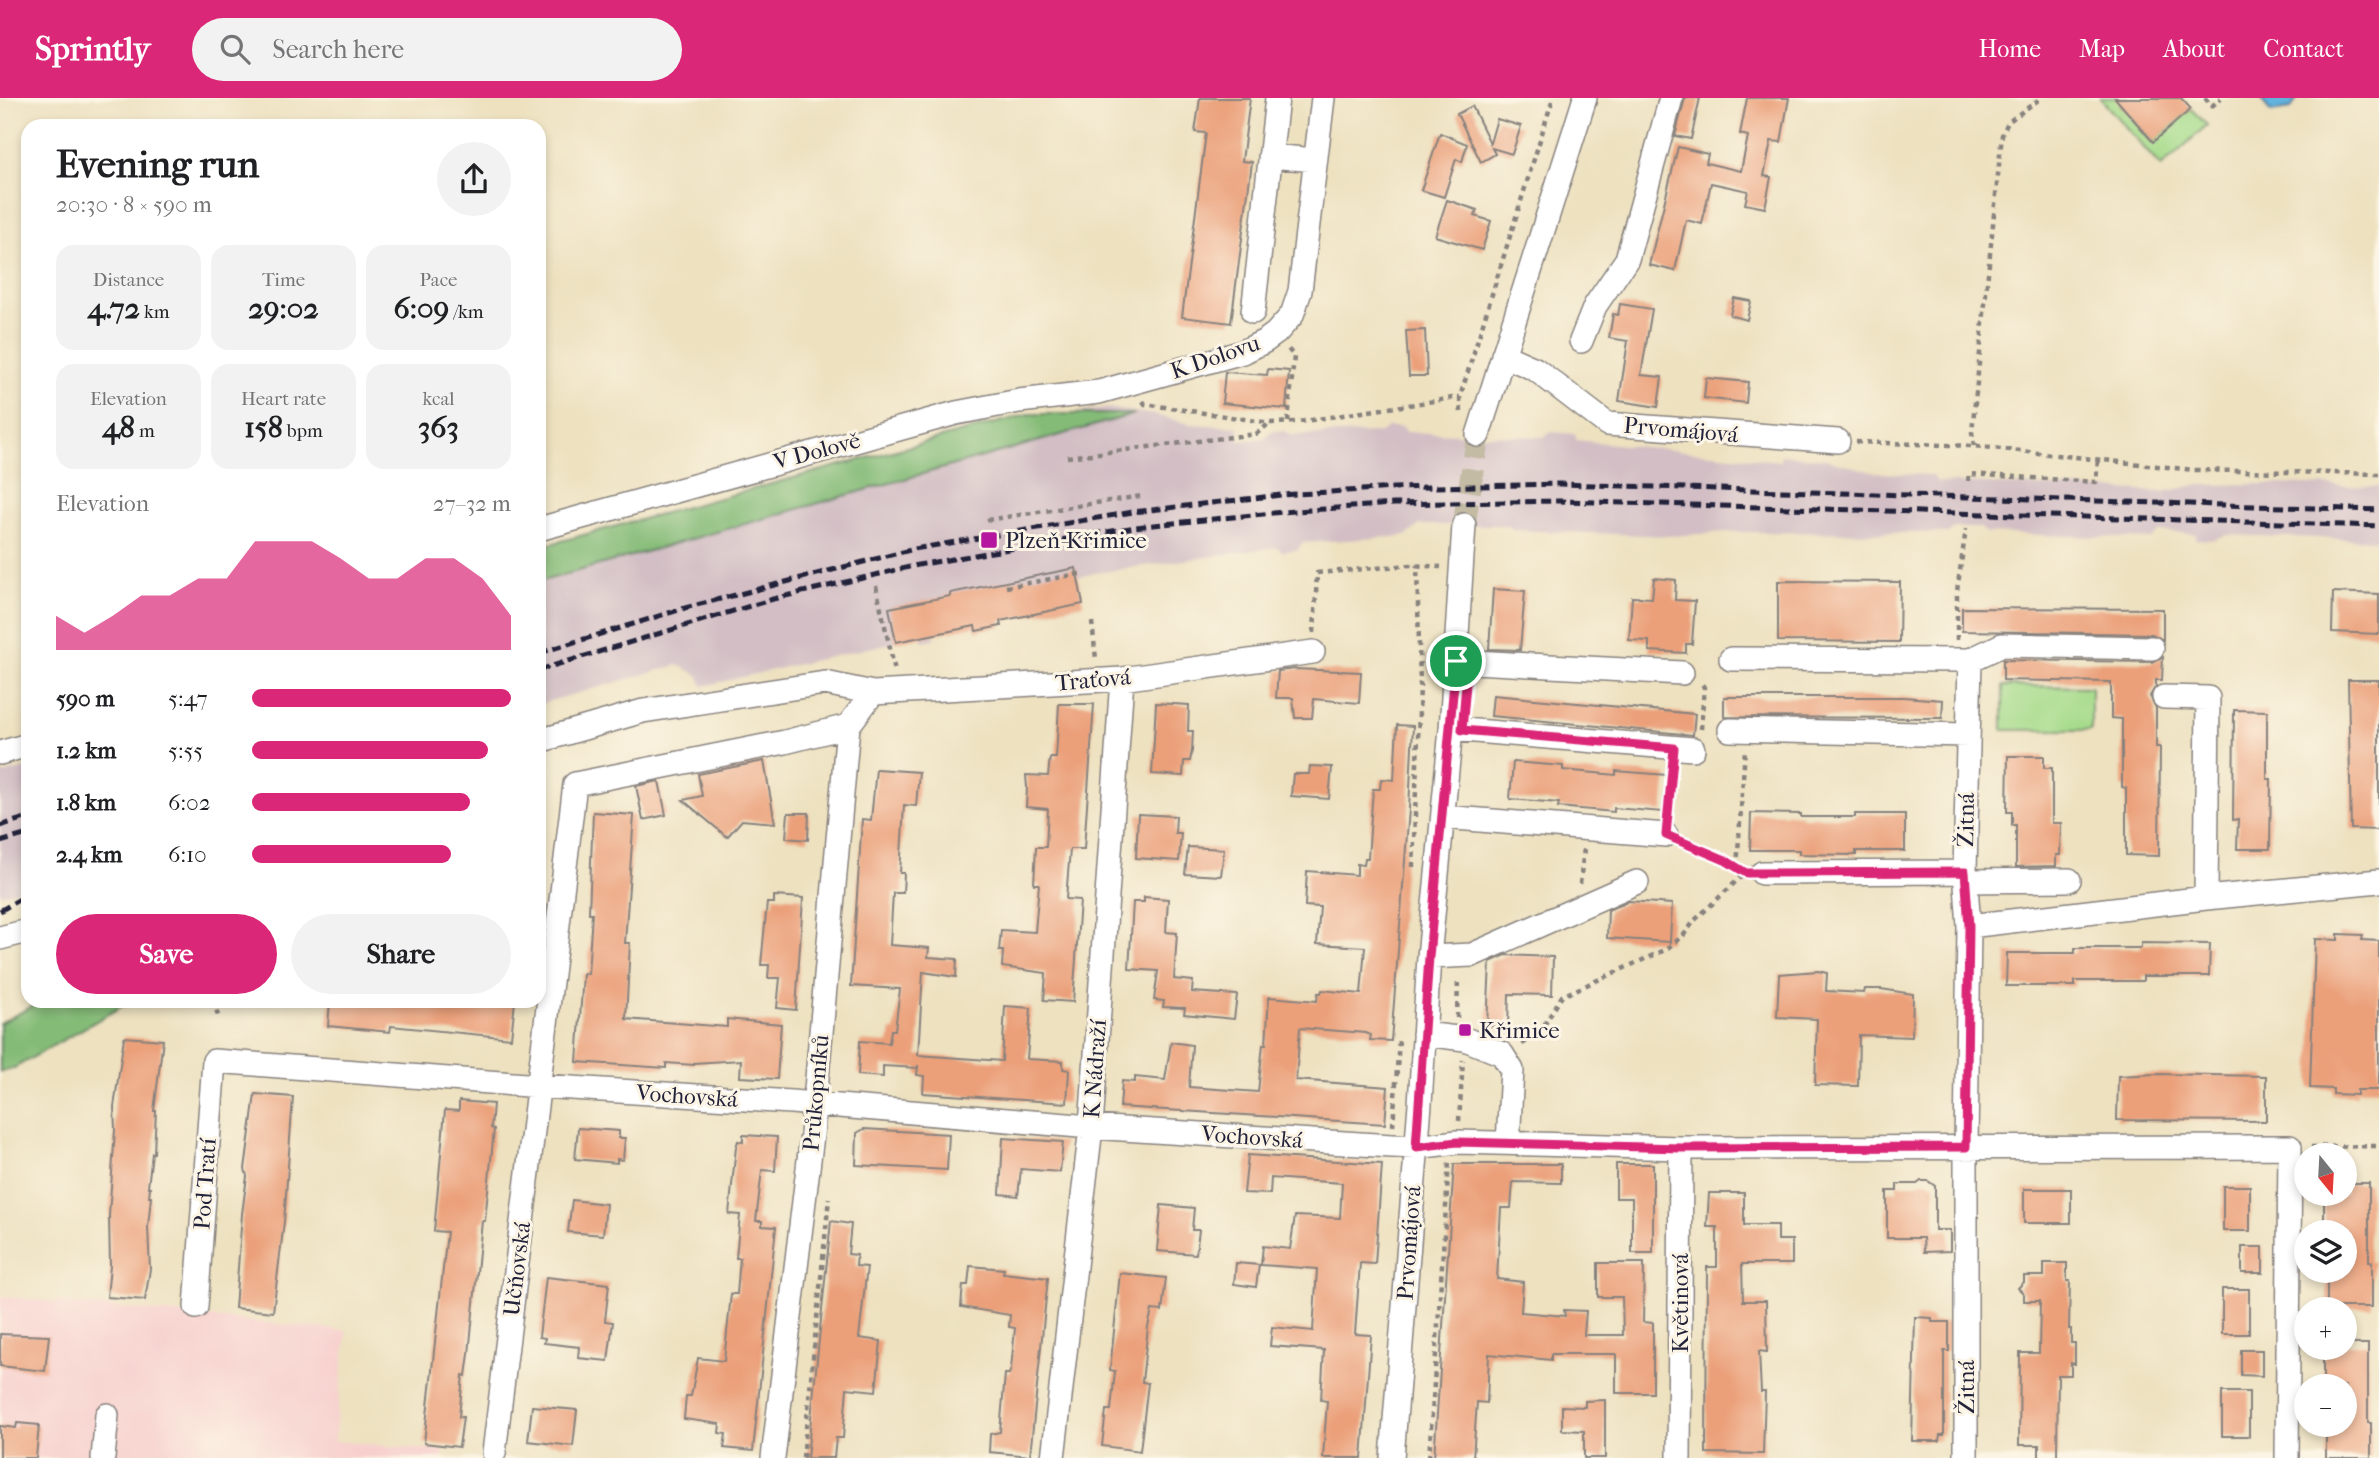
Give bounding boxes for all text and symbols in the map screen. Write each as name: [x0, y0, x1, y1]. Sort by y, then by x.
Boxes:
search box: [192, 18, 682, 81]
text: Sprintly: [35, 30, 150, 69]
icon: search: [216, 30, 254, 68]
text: Search here: [272, 34, 404, 65]
text: Home: [1979, 35, 2041, 63]
text: Map: [2079, 35, 2125, 63]
text: About: [2163, 35, 2225, 63]
text: Contact: [2263, 35, 2344, 63]
text: Evening run: [56, 142, 259, 187]
button: share: [437, 142, 511, 216]
text: 20:30 · 8 × 590 m: [56, 191, 212, 218]
text: Distance: [93, 269, 164, 291]
text: Time: [262, 269, 305, 291]
text: Pace: [420, 269, 457, 291]
text: 4.72: [87, 291, 140, 326]
text: 29:02: [248, 291, 319, 326]
text: 6:09: [393, 291, 449, 326]
text: km: [140, 301, 170, 323]
text: /km: [449, 301, 484, 323]
street label: K Dolovu: [1167, 329, 1263, 385]
text: Elevation: [90, 388, 167, 410]
text: Heart rate: [241, 388, 326, 410]
text: kcal: [423, 388, 454, 410]
text: 48: [102, 410, 135, 445]
text: 158: [244, 410, 283, 445]
text: 363: [418, 410, 459, 445]
street label: Prvomájová: [1623, 412, 1740, 448]
text: m: [135, 420, 155, 442]
text: bpm: [283, 420, 323, 442]
street label: V Dolově: [770, 426, 863, 476]
text: Elevation: [56, 490, 149, 517]
text: 27–32 m: [433, 490, 511, 517]
place label: Plzeň-Křimice: [1005, 527, 1147, 554]
marker: Plzeň-Křimice: [979, 530, 999, 550]
pin: [1426, 631, 1486, 691]
icon: arrive: [1437, 642, 1475, 680]
street label: Traťová: [1054, 663, 1132, 697]
text: 590 m: [56, 685, 115, 712]
text: 5:47: [168, 685, 208, 712]
text: 1.2 km: [56, 737, 116, 764]
text: 5:55: [168, 737, 203, 764]
text: 1.8 km: [56, 789, 116, 816]
text: 6:02: [168, 789, 211, 816]
street label: Žitná: [1952, 792, 1980, 847]
text: 2.4 km: [56, 841, 122, 868]
text: 6:10: [168, 841, 207, 868]
button: Save: [56, 914, 277, 994]
button: Share: [291, 914, 511, 994]
place label: Křimice: [1479, 1017, 1560, 1044]
street label: K Nádraží: [1078, 1018, 1112, 1119]
marker: Křimice: [1457, 1022, 1473, 1038]
street label: Průkopníků: [797, 1033, 835, 1153]
street label: Vochovská: [634, 1079, 739, 1113]
street label: Vochovská: [1199, 1120, 1304, 1154]
street label: Pod Tratí: [188, 1137, 222, 1231]
north arrow: [2294, 1143, 2357, 1206]
map controls: [2294, 1143, 2357, 1437]
street label: Prvomájová: [1392, 1184, 1427, 1301]
street label: Učňovská: [498, 1220, 536, 1318]
button: layers: [2294, 1220, 2357, 1283]
street label: Květinová: [1667, 1253, 1694, 1353]
button: +: [2294, 1297, 2357, 1360]
street label: Žitná: [1953, 1359, 1980, 1414]
button: −: [2294, 1374, 2357, 1437]

